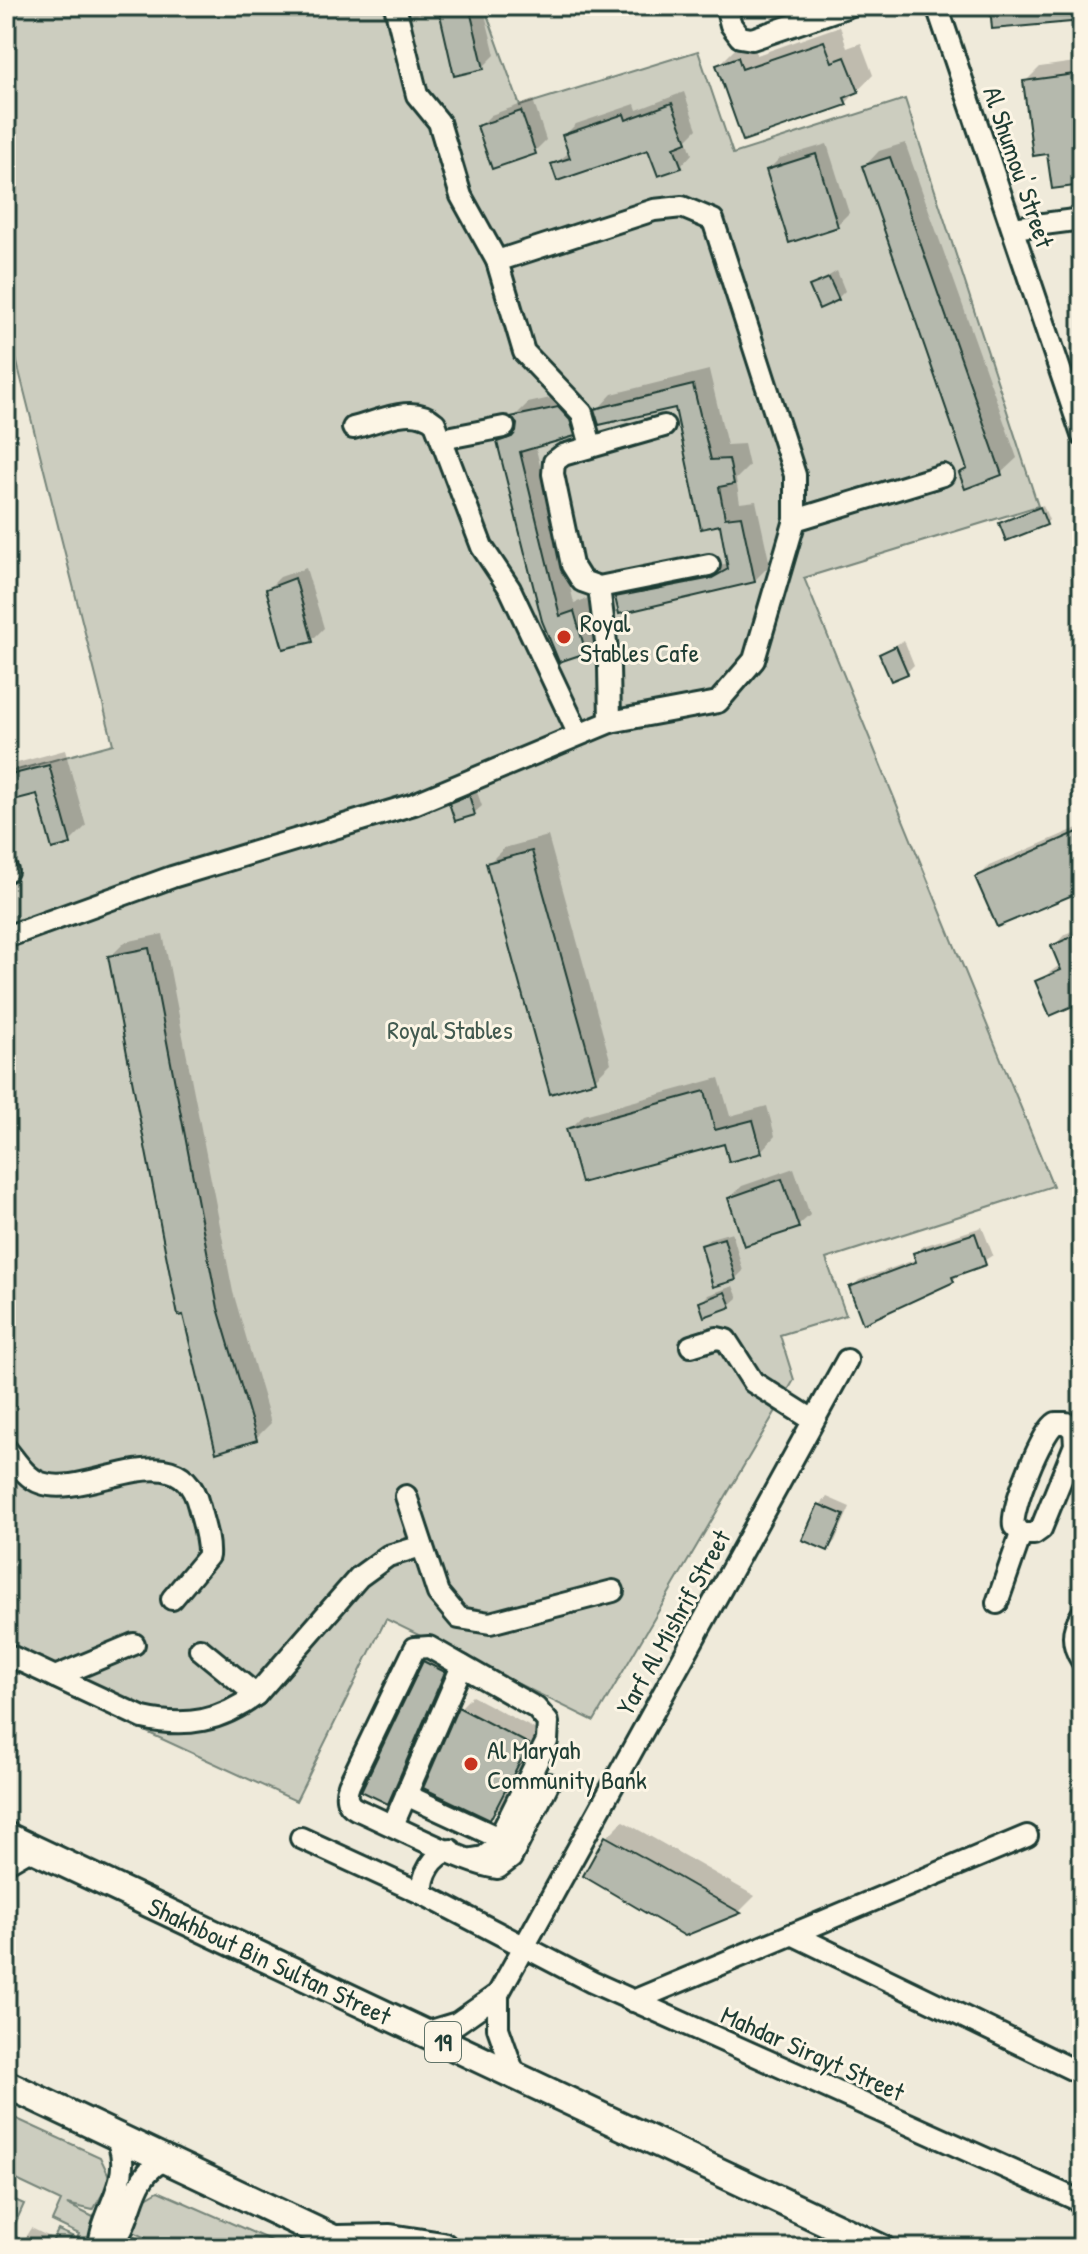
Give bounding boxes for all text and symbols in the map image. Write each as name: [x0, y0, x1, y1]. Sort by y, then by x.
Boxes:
street label: Al Shumou' Street: [975, 82, 1063, 253]
place label: Royal Stables Cafe: [580, 605, 699, 670]
marker: Royal Stables Cafe: [555, 628, 573, 646]
park label: Royal Stables: [387, 1012, 513, 1047]
street label: Yarf Al Mishrif Street: [608, 1522, 739, 1721]
place label: Al Maryah Community Bank: [487, 1732, 647, 1797]
marker: Al Maryah Community Bank: [462, 1755, 480, 1773]
street label: Shakhbout Bin Sultan Street: [143, 1888, 398, 2033]
street label: Mahdar Sirayt Street: [716, 1997, 911, 2110]
road number: 19: [425, 2022, 461, 2062]

